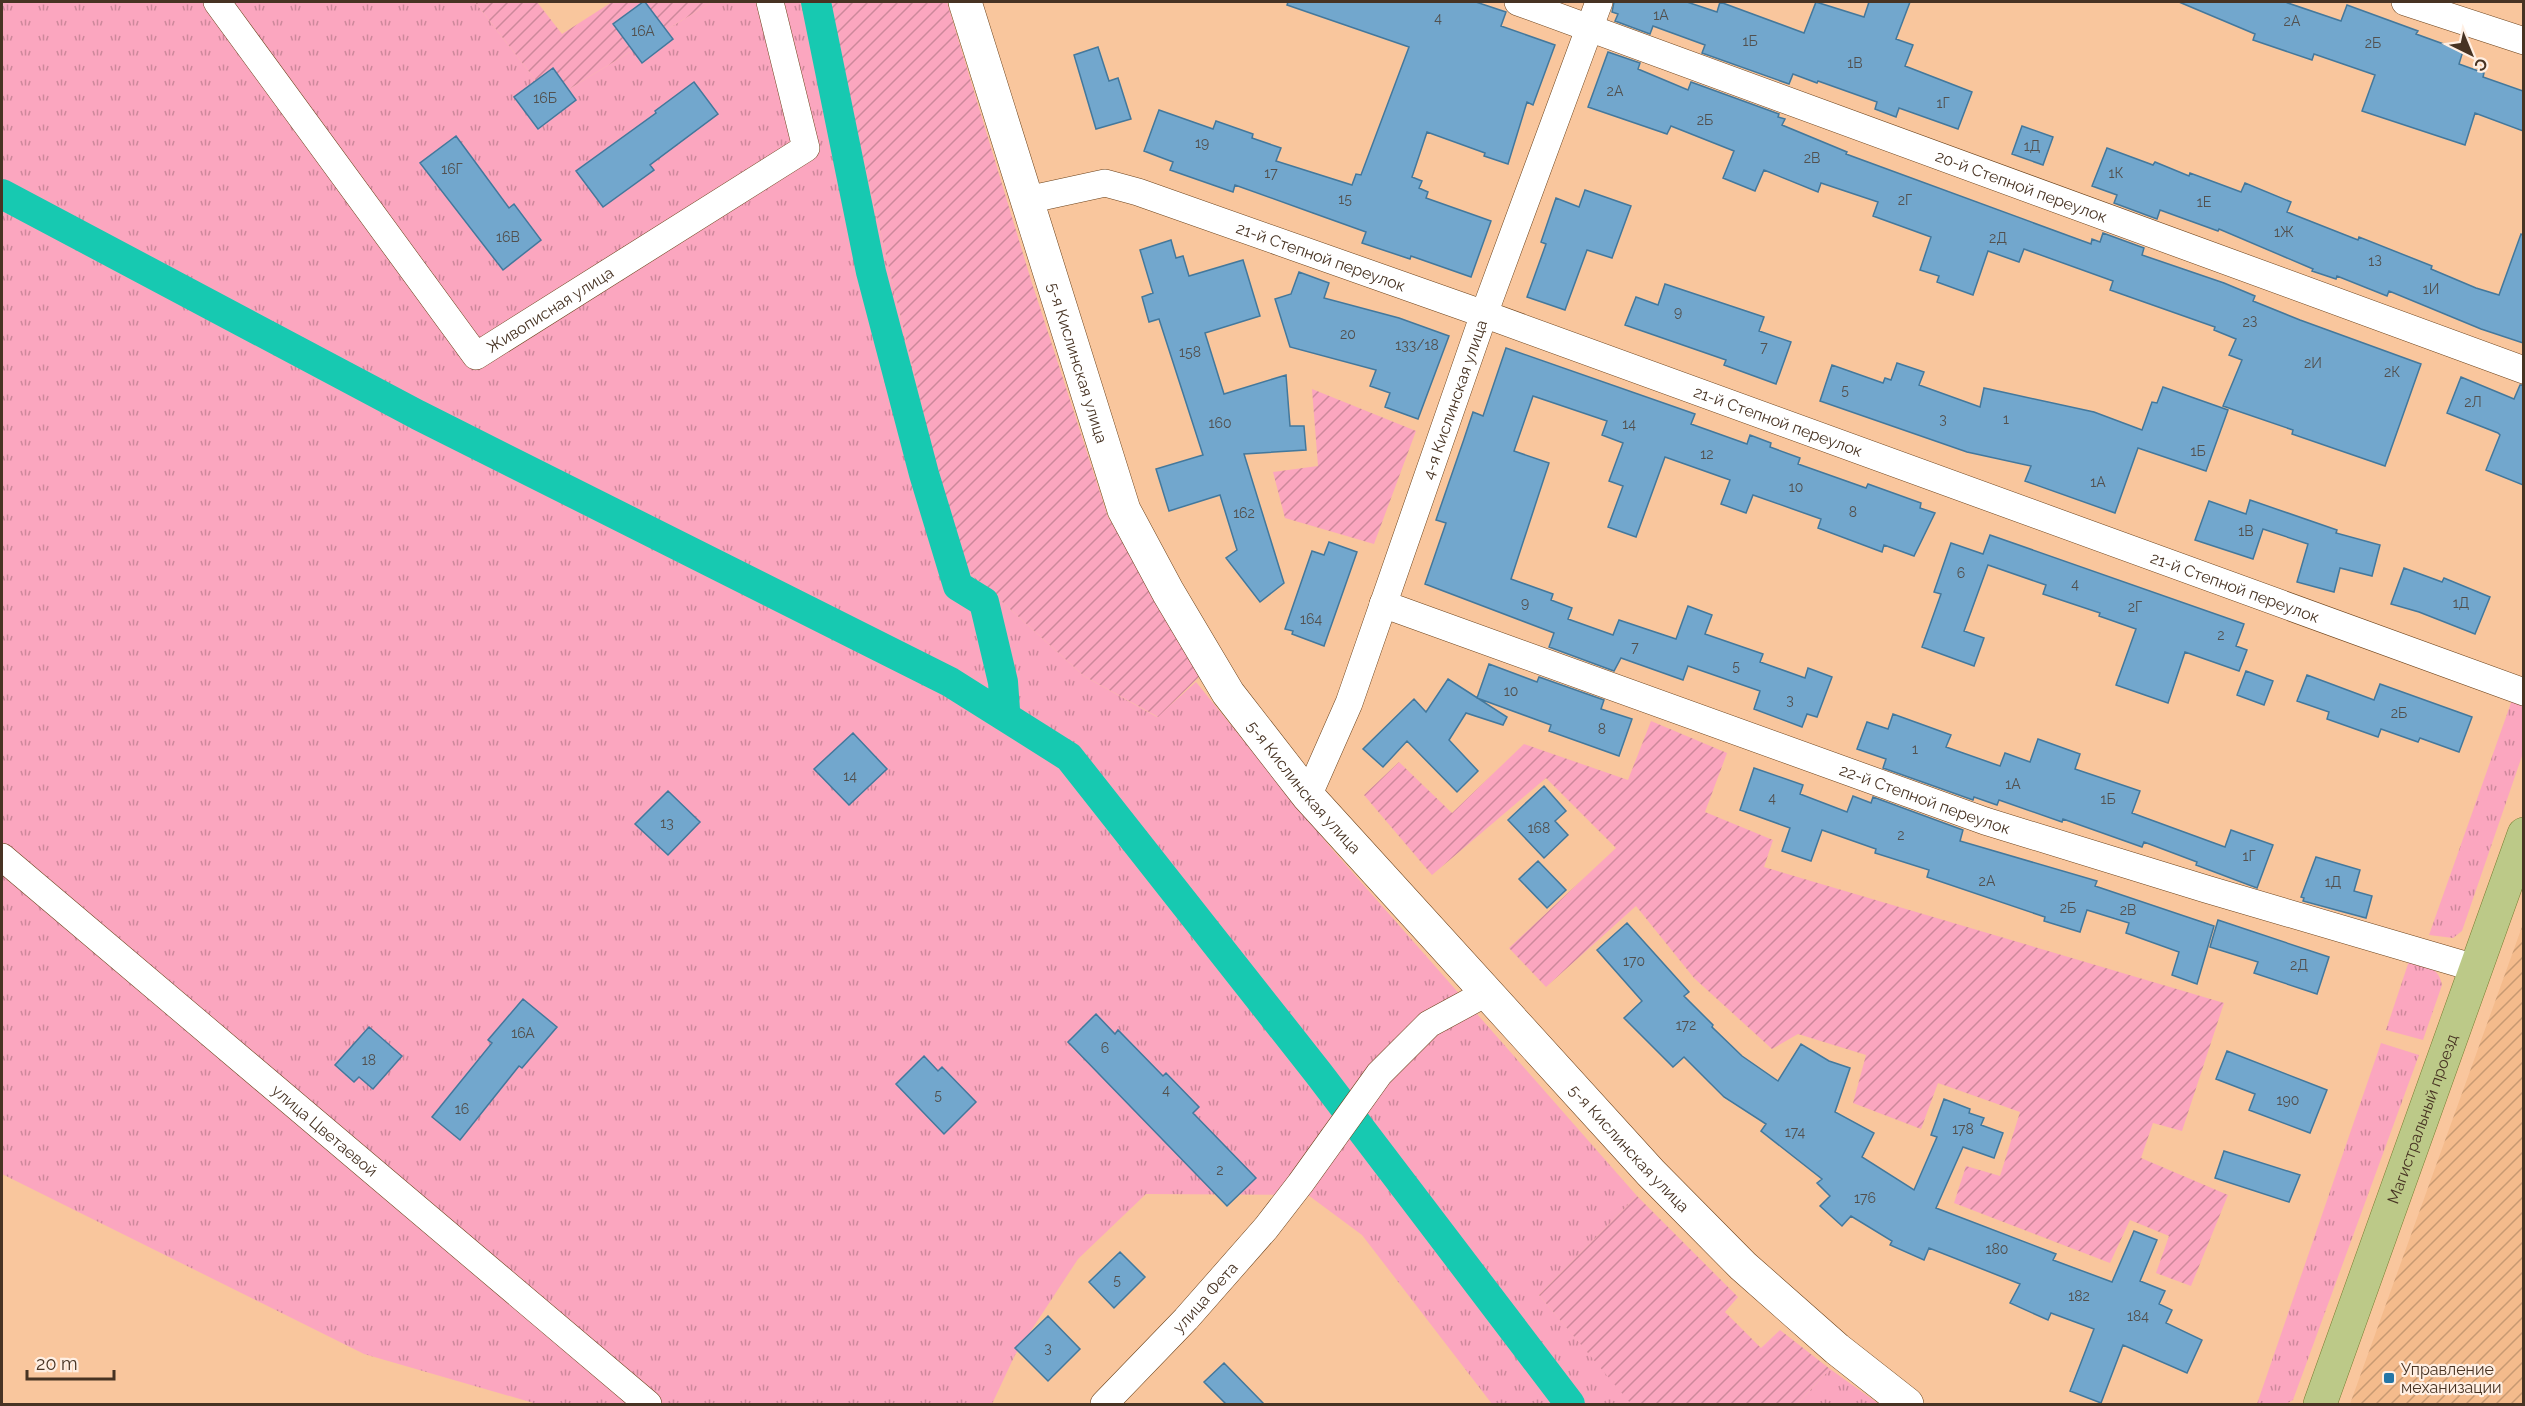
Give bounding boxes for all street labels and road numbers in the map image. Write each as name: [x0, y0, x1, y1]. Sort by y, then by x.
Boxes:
street label: 20-й Степной переулок: [1933, 147, 2110, 227]
street label: 21-й Степной переулок: [1234, 218, 1408, 296]
street label: Живописная улица: [483, 263, 617, 357]
street label: 5-я Кислинская улица: [1043, 280, 1111, 446]
street label: 4-я Кислинская улица: [1418, 317, 1491, 482]
street label: 21-й Степной переулок: [1691, 382, 1865, 461]
street label: 21-й Степной переулок: [2148, 548, 2322, 627]
street label: 5-я Кислинская улица: [1243, 717, 1365, 858]
street label: 22-й Степной переулок: [1837, 760, 2013, 836]
street label: Магистральный проезд: [2383, 1031, 2462, 1206]
street label: улица Цветаевой: [268, 1081, 381, 1181]
street label: 5-я Кислинская улица: [1565, 1081, 1693, 1216]
street label: улица Фета: [1169, 1258, 1242, 1337]

